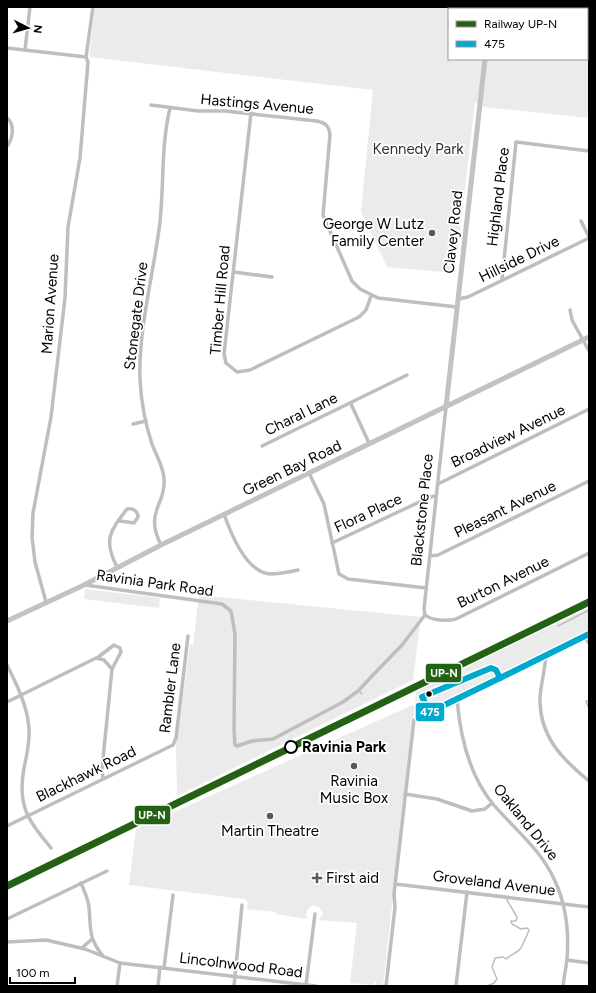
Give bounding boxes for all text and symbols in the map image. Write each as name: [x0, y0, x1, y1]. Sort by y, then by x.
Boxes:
north arrow: [8, 8, 48, 48]
legend: [448, 8, 588, 60]
text: Railway UP-N: [484, 17, 557, 31]
text: N: [31, 24, 44, 34]
text: 475: [484, 37, 505, 51]
street label: Hastings Avenue: [200, 90, 314, 118]
park label: Kennedy Park: [372, 140, 464, 158]
street label: Highland Place: [483, 146, 513, 248]
street label: Clavey Road: [440, 190, 466, 274]
place label: George W Lutz Family Center: [323, 215, 424, 250]
marker: George W Lutz Family Center: [427, 228, 437, 238]
street label: Hillside Drive: [476, 232, 562, 286]
street label: Timber Hill Road: [206, 244, 234, 356]
street label: Marion Avenue: [38, 253, 62, 355]
street label: Stonegate Drive: [120, 261, 152, 371]
street label: Charal Lane: [262, 389, 340, 439]
street label: Broadview Avenue: [448, 401, 568, 471]
street label: Green Bay Road: [240, 436, 344, 500]
street label: Blackstone Place: [407, 453, 437, 567]
street label: Pleasant Avenue: [451, 477, 559, 541]
street label: Flora Place: [331, 490, 405, 536]
street label: Burton Avenue: [454, 552, 552, 612]
street label: Ravinia Park Road: [95, 566, 215, 600]
street label: Rambler Lane: [156, 642, 184, 734]
line badge: UP-N: [425, 663, 462, 683]
text: UP-N: [430, 667, 458, 680]
unlabelled marker: [424, 689, 434, 699]
line badge: 475: [415, 702, 445, 722]
text: 475: [420, 706, 440, 719]
place label: Ravinia Park: [302, 738, 386, 756]
marker: Ravinia Park: [284, 740, 298, 754]
street label: Blackhawk Road: [33, 742, 139, 806]
marker: Ravinia Music Box: [349, 761, 359, 771]
place label: Ravinia Music Box: [320, 772, 388, 807]
street label: Oakland Drive: [490, 780, 562, 864]
line badge: UP-N: [134, 805, 171, 825]
text: UP-N: [138, 809, 166, 822]
marker: Martin Theatre: [265, 811, 275, 821]
place label: Martin Theatre: [221, 822, 319, 840]
street label: Groveland Avenue: [432, 867, 556, 899]
place label: First aid: [326, 869, 379, 887]
marker: First aid: [311, 872, 323, 884]
street label: Lincolnwood Road: [178, 949, 304, 981]
scale bar: [10, 959, 75, 985]
text: 100 m: [16, 966, 50, 980]

